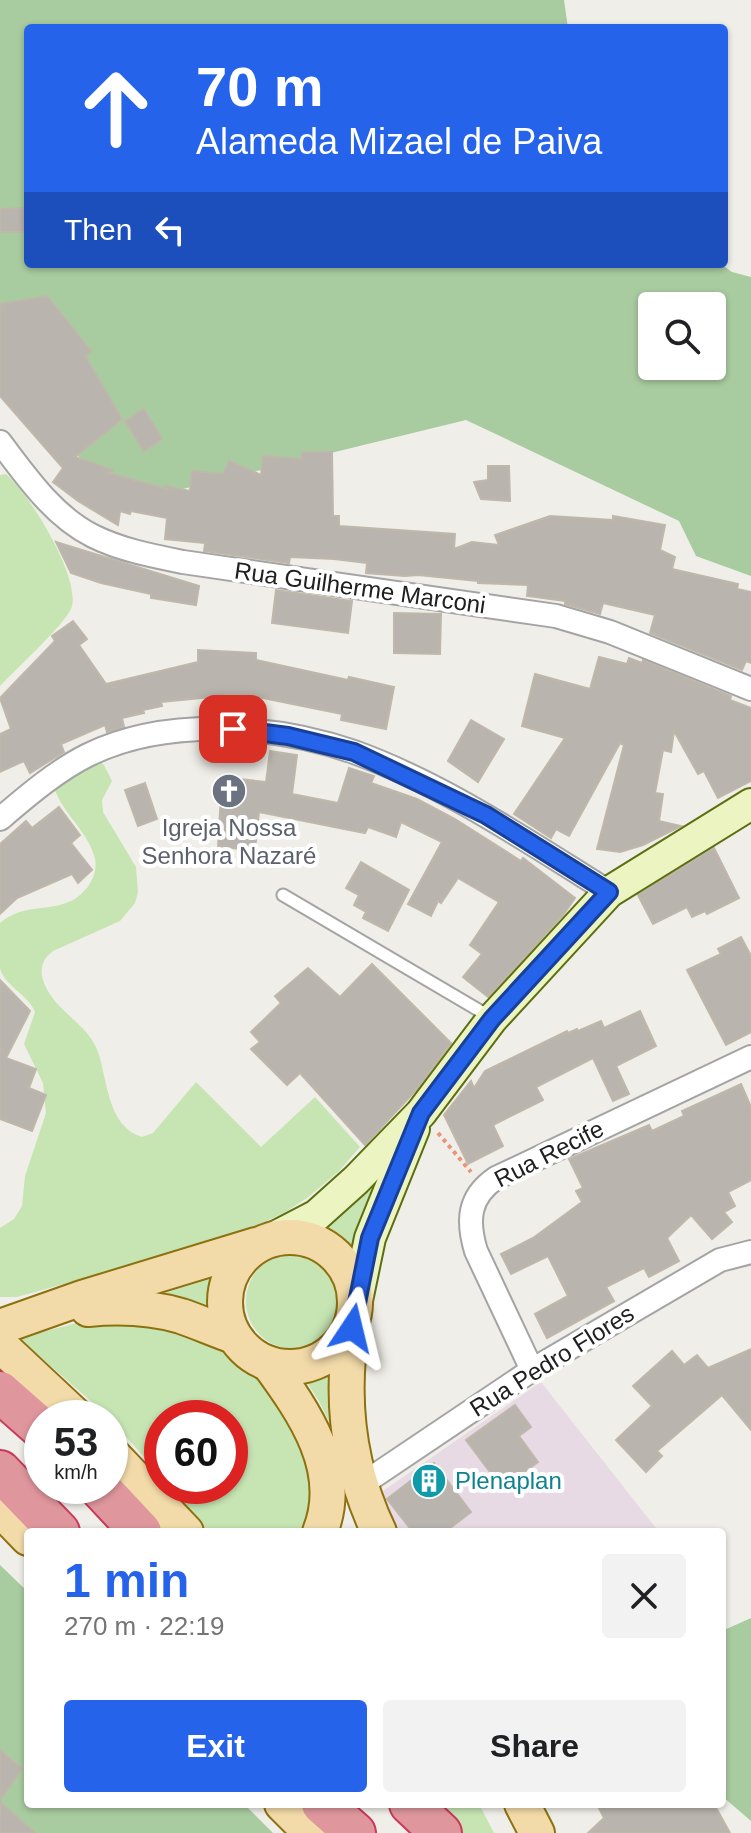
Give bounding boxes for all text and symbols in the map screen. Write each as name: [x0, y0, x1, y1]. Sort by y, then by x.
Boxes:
text: 70 m: [196, 55, 324, 118]
icon: ahead: [64, 56, 168, 160]
text: Alameda Mizael de Paiva: [196, 121, 602, 162]
icon: left: [148, 208, 192, 252]
text: Then: [64, 213, 132, 246]
map controls: [638, 292, 726, 380]
button: search: [638, 292, 726, 380]
street label: Rua Guilherme Marconi: [233, 557, 487, 619]
pin: [199, 695, 267, 763]
icon: arrive: [211, 707, 255, 751]
church icon: Igreja Nossa Senhora Nazaré: [210, 772, 248, 810]
place label: Igreja Nossa Senhora Nazaré: [142, 814, 316, 869]
street label: Rua Recife: [490, 1115, 608, 1193]
position arrow: [310, 1286, 394, 1370]
street label: Rua Pedro Flores: [465, 1299, 639, 1422]
speed limit sign: 60: [144, 1400, 248, 1504]
text: 53: [54, 1420, 98, 1464]
text: km/h: [54, 1461, 98, 1483]
building icon: Plenaplan: [410, 1462, 448, 1500]
place label: Plenaplan: [455, 1467, 562, 1494]
text: 1 min: [64, 1554, 189, 1607]
button: close: [602, 1554, 686, 1638]
text: 270 m · 22:19: [64, 1611, 224, 1641]
button: Exit: [64, 1700, 367, 1792]
button: Share: [383, 1700, 686, 1792]

